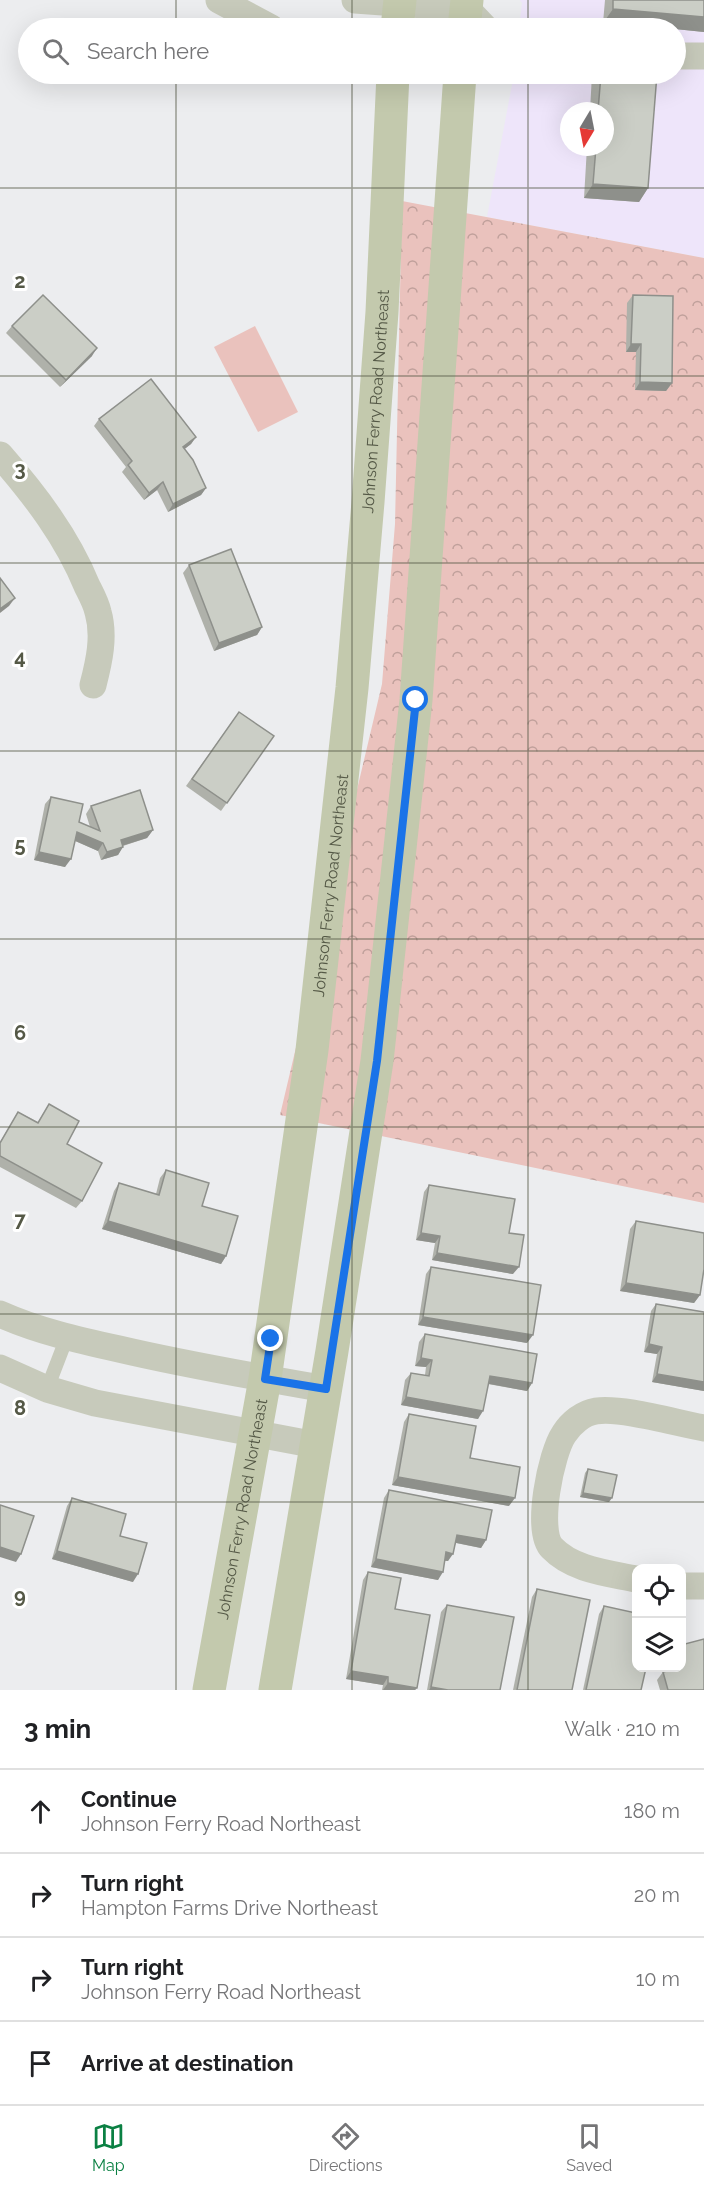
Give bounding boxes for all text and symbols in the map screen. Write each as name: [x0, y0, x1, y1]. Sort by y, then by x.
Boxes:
search box: [18, 18, 686, 84]
icon: search: [39, 35, 72, 68]
text: Search here: [87, 38, 209, 64]
north arrow: [560, 102, 614, 156]
text: 2: [14, 269, 26, 293]
street label: Johnson Ferry Road Northeast: [358, 289, 393, 514]
text: 3: [14, 457, 26, 481]
text: 4: [14, 645, 26, 669]
route start: [402, 686, 428, 712]
street label: Johnson Ferry Road Northeast: [309, 772, 353, 998]
text: 5: [14, 833, 26, 857]
text: 6: [14, 1021, 26, 1045]
text: 7: [14, 1208, 26, 1232]
route end: [257, 1325, 283, 1351]
text: 8: [14, 1396, 26, 1420]
street label: Johnson Ferry Road Northeast: [213, 1396, 271, 1621]
map controls: [632, 1564, 686, 1672]
button: locate: [632, 1564, 686, 1618]
text: 9: [14, 1584, 26, 1608]
button: layers: [632, 1618, 686, 1672]
text: 3 min: [24, 1714, 91, 1744]
text: Walk · 210 m: [565, 1717, 680, 1741]
text: Continue: [81, 1786, 177, 1812]
icon: ahead: [24, 1795, 57, 1828]
text: 180 m: [624, 1799, 680, 1823]
text: Johnson Ferry Road Northeast: [81, 1812, 361, 1836]
text: Turn right: [81, 1870, 184, 1896]
icon: right: [24, 1879, 57, 1912]
text: 20 m: [634, 1883, 680, 1907]
text: Hampton Farms Drive Northeast: [81, 1896, 378, 1920]
text: Turn right: [81, 1954, 184, 1980]
icon: right: [24, 1963, 57, 1996]
text: 10 m: [636, 1967, 680, 1991]
text: Johnson Ferry Road Northeast: [81, 1980, 361, 2004]
icon: arrive: [24, 2047, 57, 2080]
text: Arrive at destination: [81, 2050, 294, 2076]
tab: Map: [92, 2120, 125, 2175]
tab: Directions: [309, 2120, 383, 2175]
tab: Saved: [566, 2120, 612, 2175]

